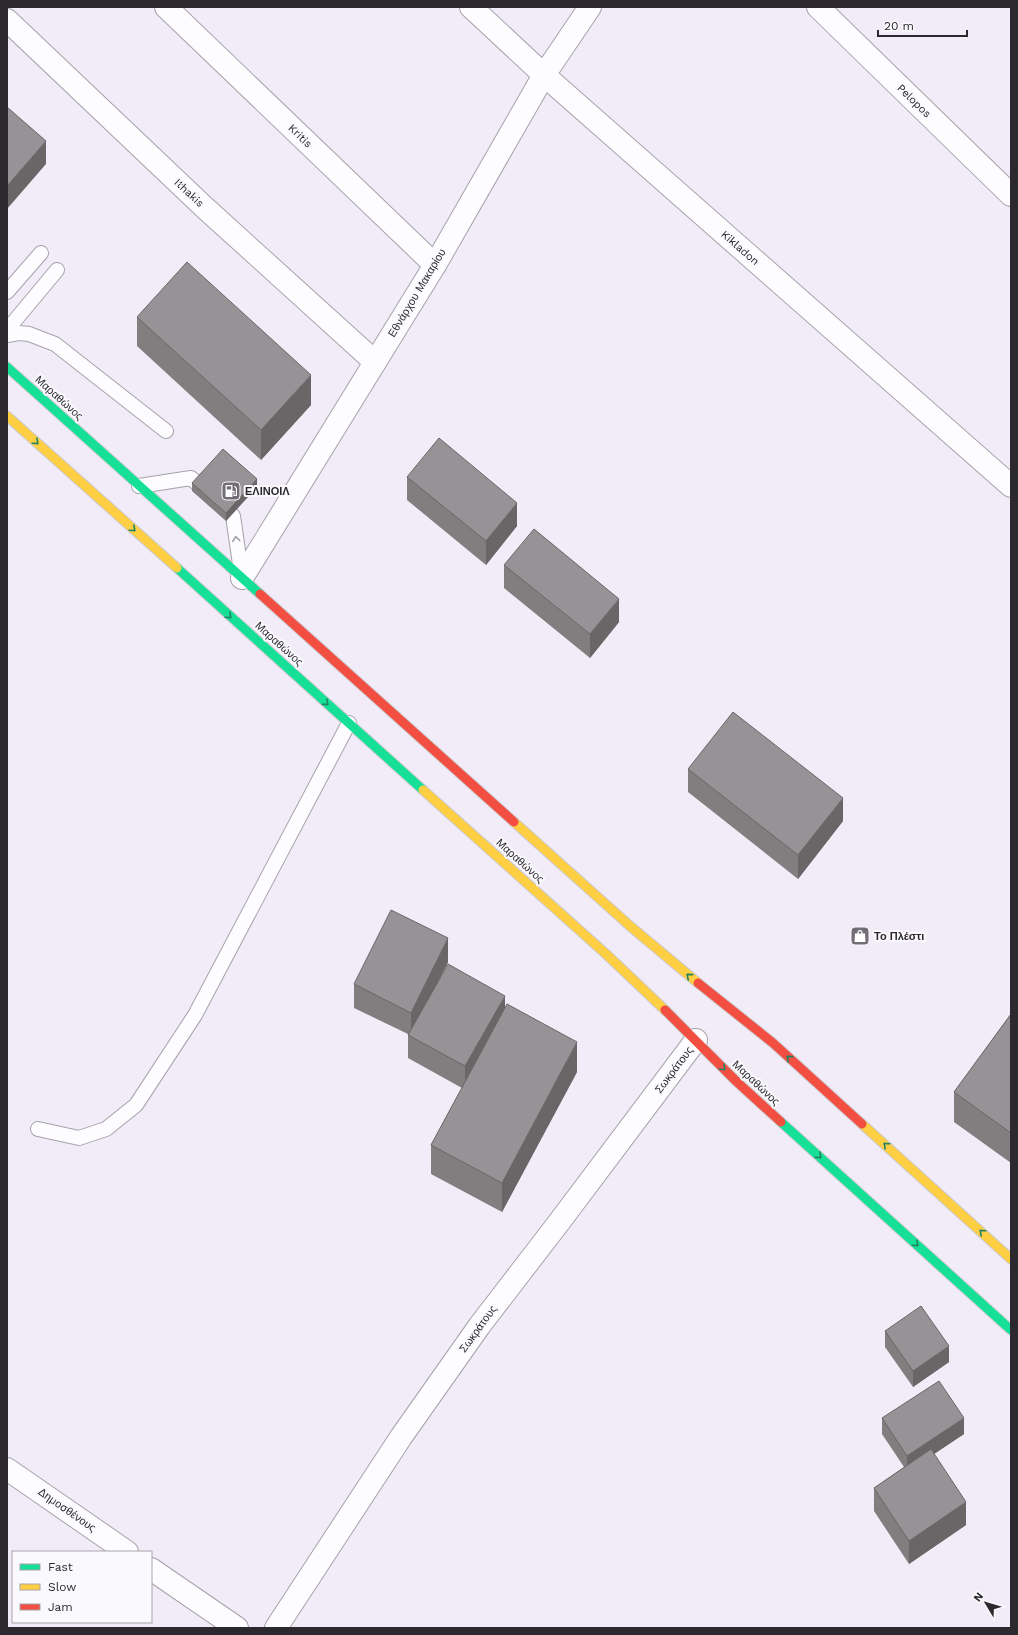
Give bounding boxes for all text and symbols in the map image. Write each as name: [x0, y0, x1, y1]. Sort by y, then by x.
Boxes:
scale bar: [878, 12, 967, 38]
text: 20 m: [884, 19, 914, 33]
street label: Pelopos: [894, 82, 934, 120]
street label: Kritis: [285, 122, 315, 151]
street label: Ithakis: [171, 176, 207, 210]
street label: Kikladon: [718, 228, 762, 268]
street label: Εθνάρχου Μακαρίου: [385, 246, 449, 340]
street label: Μαραθώνος: [32, 373, 86, 423]
one-way arrow: [31, 438, 39, 445]
fuel station icon: ΕΛΙΝΟΙΛ: [220, 480, 242, 502]
place label: ΕΛΙΝΟΙΛ: [245, 485, 290, 498]
one-way arrow: [128, 525, 136, 532]
one-way arrow: [232, 536, 241, 542]
one-way arrow: [225, 611, 232, 618]
street label: Μαραθώνος: [252, 619, 306, 669]
one-way arrow: [321, 698, 329, 706]
street label: Μαραθώνος: [493, 836, 547, 886]
shop icon: Το Πλέστι: [849, 925, 871, 947]
place label: Το Πλέστι: [874, 930, 924, 943]
one-way arrow: [686, 973, 693, 980]
street label: Σωκράτους: [652, 1044, 696, 1096]
one-way arrow: [787, 1056, 794, 1063]
street label: Μαραθώνος: [730, 1058, 782, 1108]
one-way arrow: [719, 1063, 726, 1071]
one-way arrow: [883, 1142, 891, 1150]
one-way arrow: [814, 1152, 822, 1159]
one-way arrow: [979, 1230, 987, 1237]
one-way arrow: [911, 1239, 918, 1246]
street label: Σωκράτους: [457, 1303, 499, 1355]
street label: Δημοσθένους: [36, 1485, 98, 1535]
legend: [12, 1551, 152, 1623]
text: Fast: [48, 1560, 73, 1574]
text: Slow: [48, 1580, 76, 1594]
north arrow: [966, 1583, 1006, 1623]
text: N: [971, 1590, 986, 1604]
text: Jam: [48, 1600, 73, 1614]

